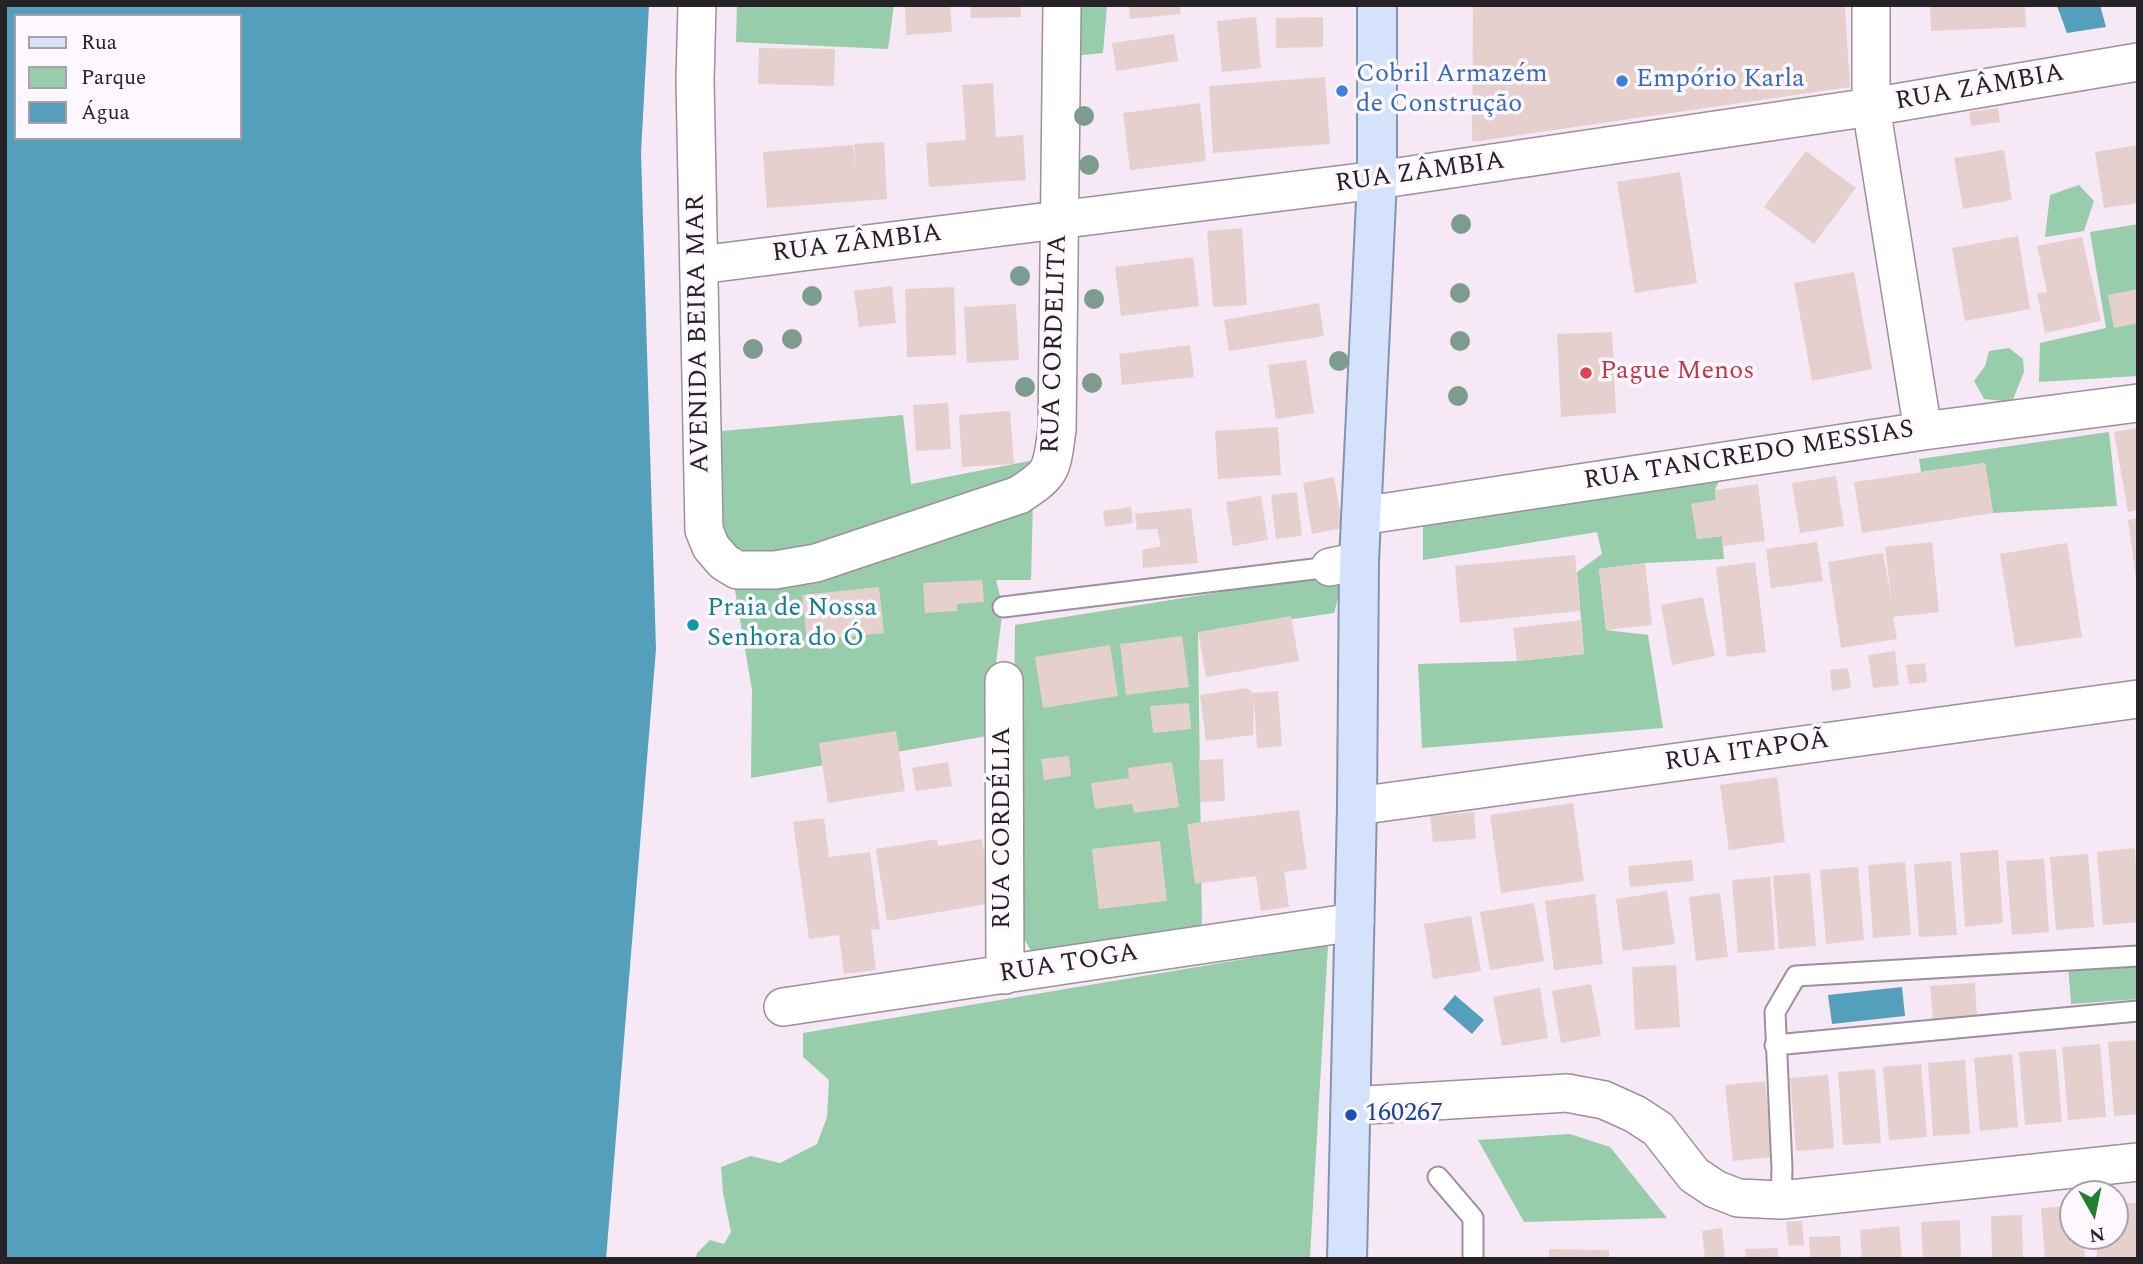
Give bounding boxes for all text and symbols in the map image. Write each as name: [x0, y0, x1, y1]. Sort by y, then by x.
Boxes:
legend: [14, 14, 242, 140]
text: Rua: [81, 27, 117, 59]
street label: RUA ZÂMBIA: [1893, 59, 2067, 119]
place label: Cobril Armazém de Construção: [1356, 60, 1548, 122]
text: Parque: [81, 62, 146, 94]
place label: Empório Karla: [1636, 65, 1805, 97]
marker: Empório Karla: [1614, 73, 1630, 89]
marker: Cobril Armazém de Construção: [1334, 83, 1350, 99]
text: Água: [81, 97, 130, 129]
street label: RUA ZÂMBIA: [1333, 147, 1507, 201]
street label: AVENIDA BEIRA MAR: [682, 194, 718, 474]
street label: RUA ZÂMBIA: [770, 219, 944, 271]
street label: RUA CORDELITA: [1037, 234, 1075, 454]
place label: Pague Menos: [1600, 357, 1754, 389]
marker: Pague Menos: [1578, 365, 1594, 381]
street label: RUA TANCREDO MESSIAS: [1582, 416, 1916, 498]
place label: Praia de Nossa Senhora do Ó: [707, 594, 877, 656]
marker: Praia de Nossa Senhora do Ó: [685, 617, 701, 633]
street label: RUA ITAPOÃ: [1663, 726, 1831, 780]
street label: RUA CORDÉLIA: [988, 727, 1020, 929]
street label: RUA TOGA: [997, 939, 1141, 991]
place label: 160267: [1365, 1099, 1443, 1131]
marker: 160267: [1343, 1107, 1359, 1123]
north arrow: [2059, 1180, 2129, 1250]
text: N: [2087, 1219, 2107, 1250]

